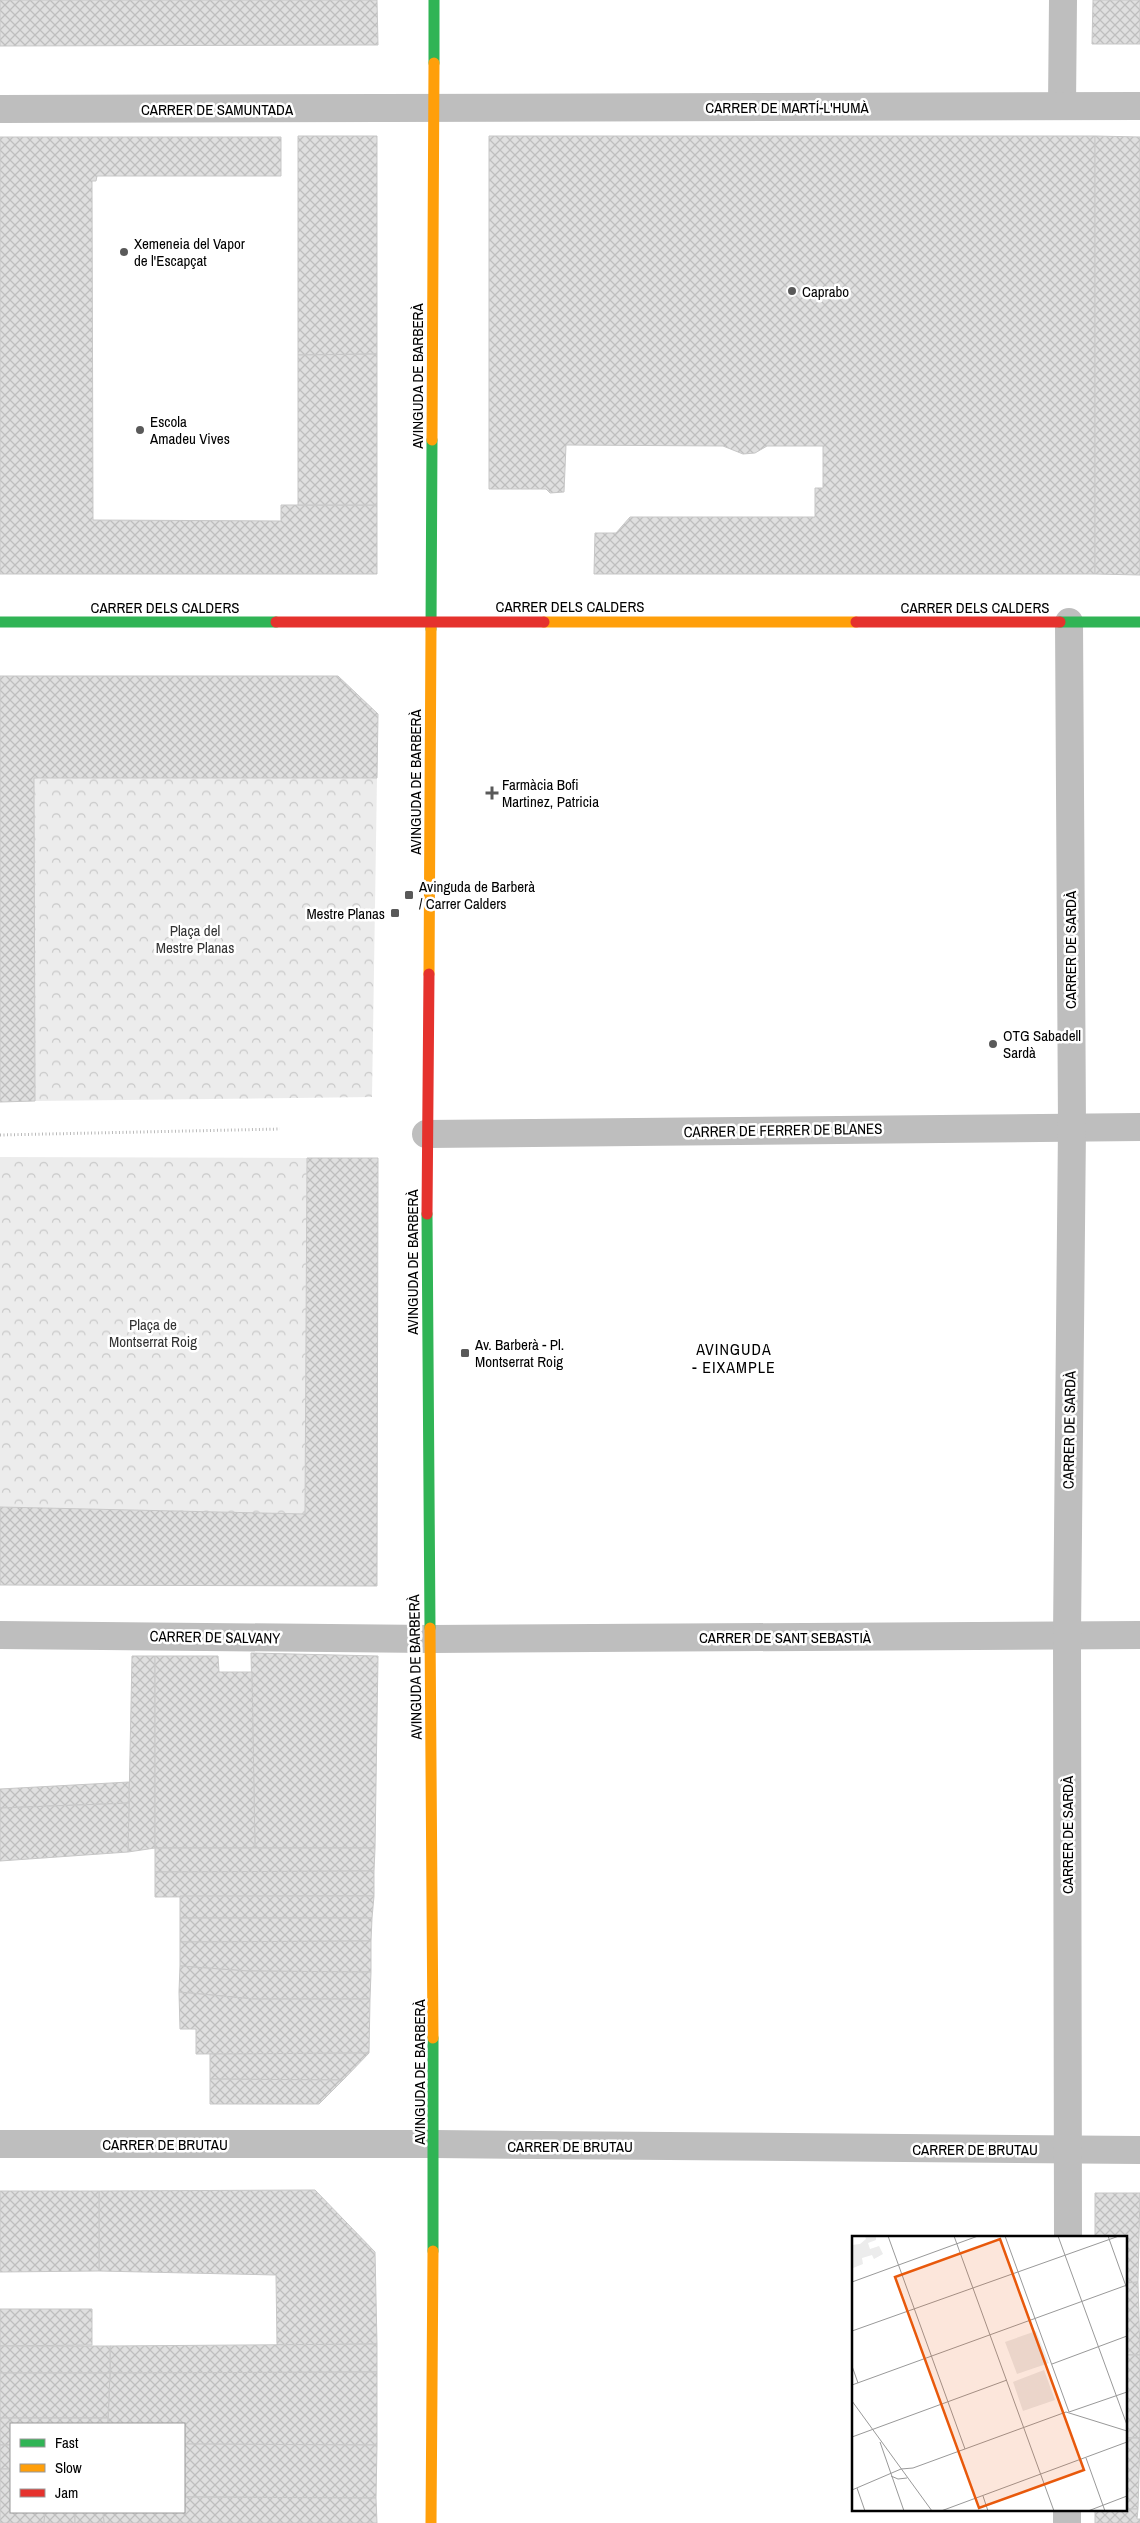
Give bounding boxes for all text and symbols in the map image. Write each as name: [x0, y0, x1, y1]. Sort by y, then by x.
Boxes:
street label: CARRER DE MARTÍ-L'HUMÀ: [705, 97, 869, 118]
street label: CARRER DE SAMUNTADA: [141, 99, 294, 120]
place label: Xemeneia del Vapor de l'Escapçat: [134, 233, 245, 271]
marker: Xemeneia del Vapor de l'Escapçat: [118, 246, 130, 258]
place label: Caprabo: [802, 281, 849, 302]
marker: Caprabo: [786, 285, 798, 297]
street label: AVINGUDA DE BARBERÀ: [407, 303, 428, 450]
place label: Escola Amadeu Vives: [149, 411, 230, 449]
marker: Escola Amadeu Vives: [134, 424, 146, 436]
street label: CARRER DELS CALDERS: [496, 596, 645, 617]
street label: CARRER DELS CALDERS: [91, 597, 240, 618]
street label: CARRER DELS CALDERS: [901, 597, 1050, 618]
street label: AVINGUDA DE BARBERÀ: [405, 709, 426, 856]
place label: Farmàcia Bofi Martinez, Patricia: [502, 774, 599, 812]
marker: Farmàcia Bofi Martinez, Patricia: [486, 787, 498, 799]
place label: Avinguda de Barberà / Carrer Calders: [418, 876, 535, 914]
marker: Avinguda de Barberà / Carrer Calders: [403, 889, 415, 901]
street label: CARRER DE SARDÀ: [1060, 890, 1081, 1009]
place label: Mestre Planas: [306, 903, 385, 924]
marker: Mestre Planas: [389, 907, 401, 919]
park label: Plaça del Mestre Planas: [156, 920, 234, 958]
place label: OTG Sabadell Sardà: [1003, 1025, 1081, 1063]
marker: OTG Sabadell Sardà: [987, 1038, 999, 1050]
street label: CARRER DE FERRER DE BLANES: [683, 1118, 883, 1142]
street label: AVINGUDA DE BARBERÀ: [402, 1189, 423, 1336]
park label: Plaça de Montserrat Roig: [109, 1314, 197, 1352]
place label: Av. Barberà - Pl. Montserrat Roig: [474, 1334, 564, 1372]
district label: AVINGUDA - EIXAMPLE: [692, 1338, 776, 1378]
marker: Av. Barberà - Pl. Montserrat Roig: [459, 1347, 471, 1359]
street label: CARRER DE SARDÀ: [1057, 1370, 1081, 1489]
street label: AVINGUDA DE BARBERÀ: [403, 1593, 427, 1741]
street label: CARRER DE SALVANY: [149, 1625, 281, 1649]
street label: CARRER DE SANT SEBASTIÀ: [699, 1627, 872, 1648]
street label: CARRER DE SARDÀ: [1057, 1775, 1078, 1894]
street label: AVINGUDA DE BARBERÀ: [409, 1999, 430, 2146]
street label: CARRER DE BRUTAU: [102, 2134, 228, 2155]
street label: CARRER DE BRUTAU: [507, 2136, 633, 2157]
street label: CARRER DE BRUTAU: [912, 2139, 1038, 2160]
inset map: [852, 2236, 1128, 2510]
legend: [10, 2423, 185, 2513]
text: Fast: [55, 2432, 79, 2453]
text: Slow: [55, 2457, 82, 2478]
text: Jam: [55, 2482, 78, 2503]

